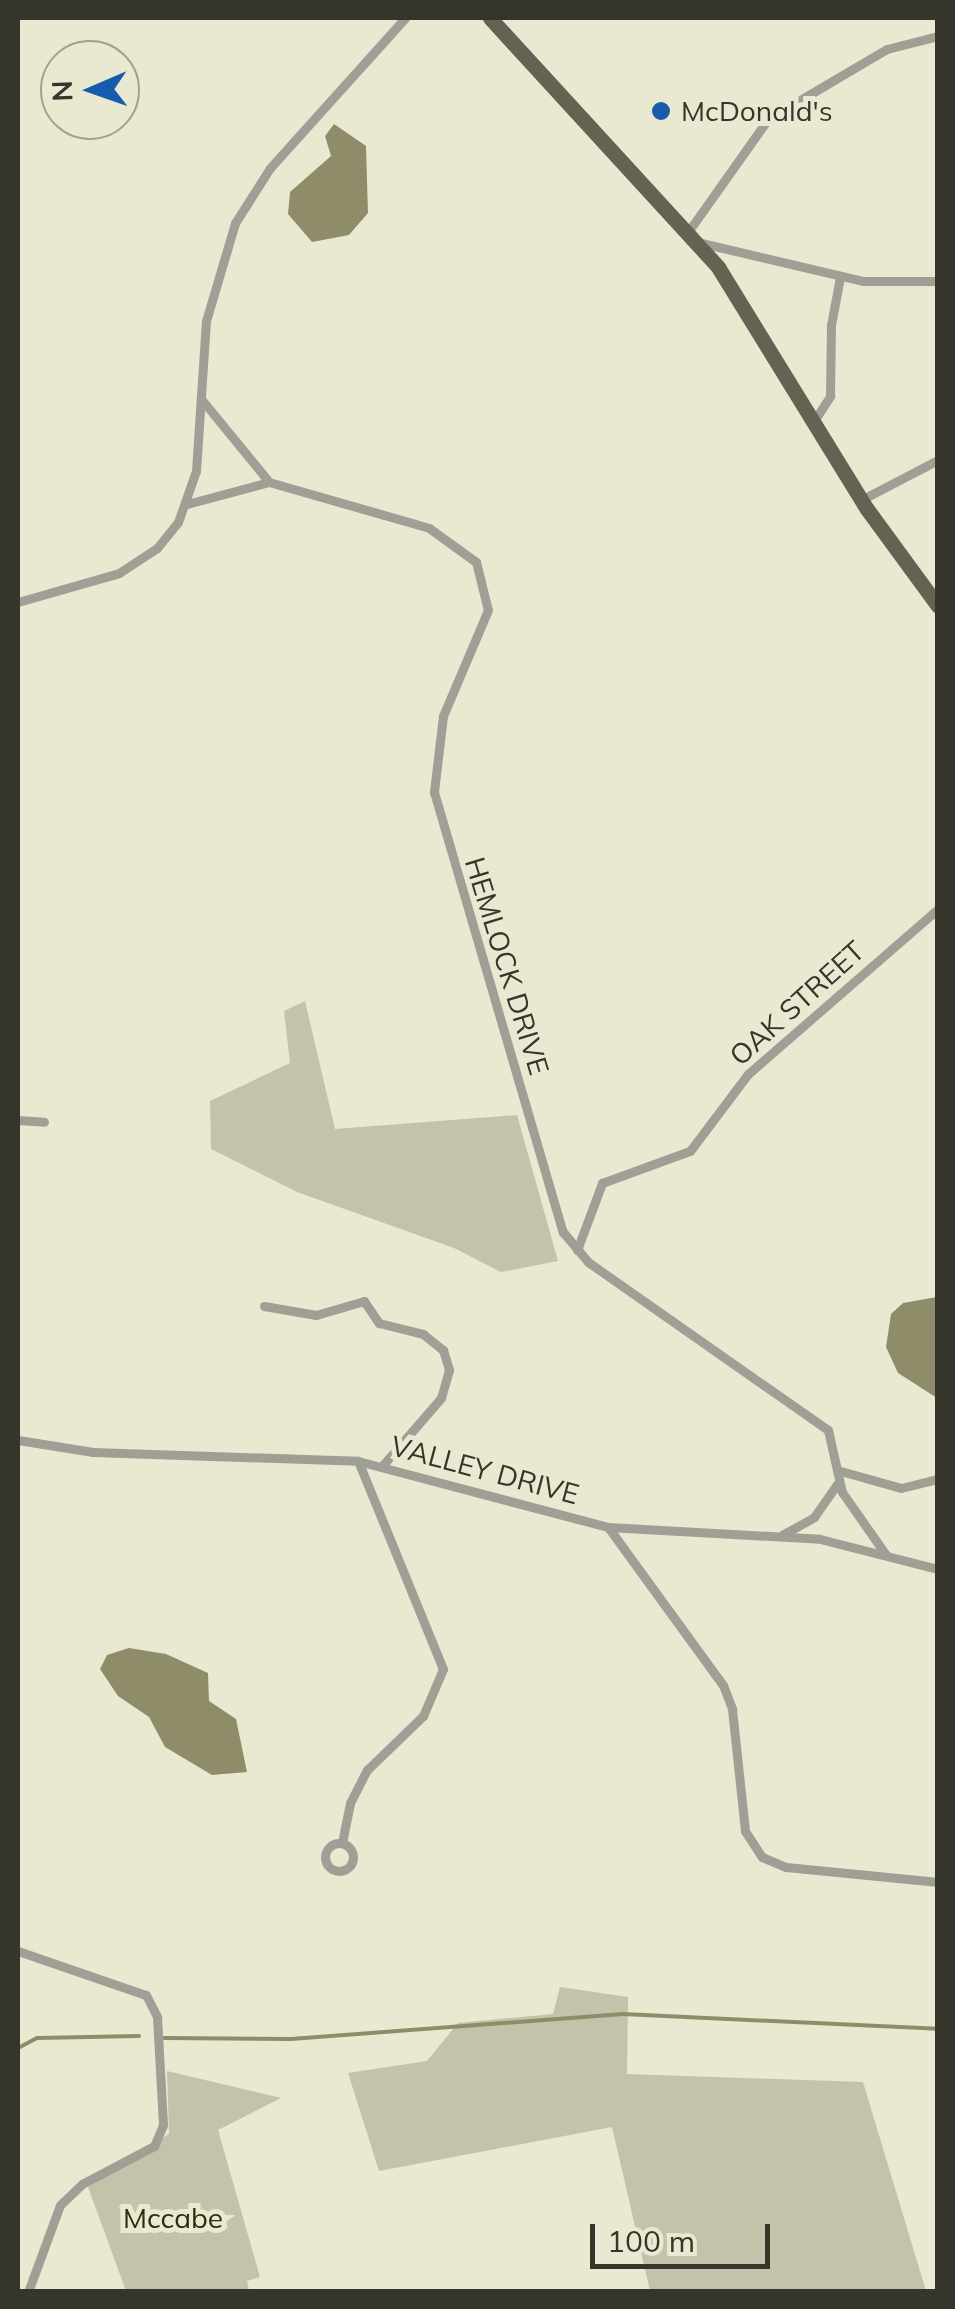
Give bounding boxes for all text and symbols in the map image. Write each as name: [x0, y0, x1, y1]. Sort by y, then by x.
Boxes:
north arrow: [40, 40, 140, 140]
text: N: [44, 80, 79, 102]
place label: McDonald's: [681, 94, 833, 128]
marker: McDonald's: [650, 100, 672, 122]
street label: HEMLOCK DRIVE: [458, 853, 556, 1079]
street label: OAK STREET: [723, 934, 871, 1072]
street label: VALLEY DRIVE: [387, 1429, 583, 1511]
park label: Mccabe: [123, 2201, 223, 2235]
scale bar: [595, 2204, 775, 2266]
text: 100 m: [607, 2222, 695, 2260]

